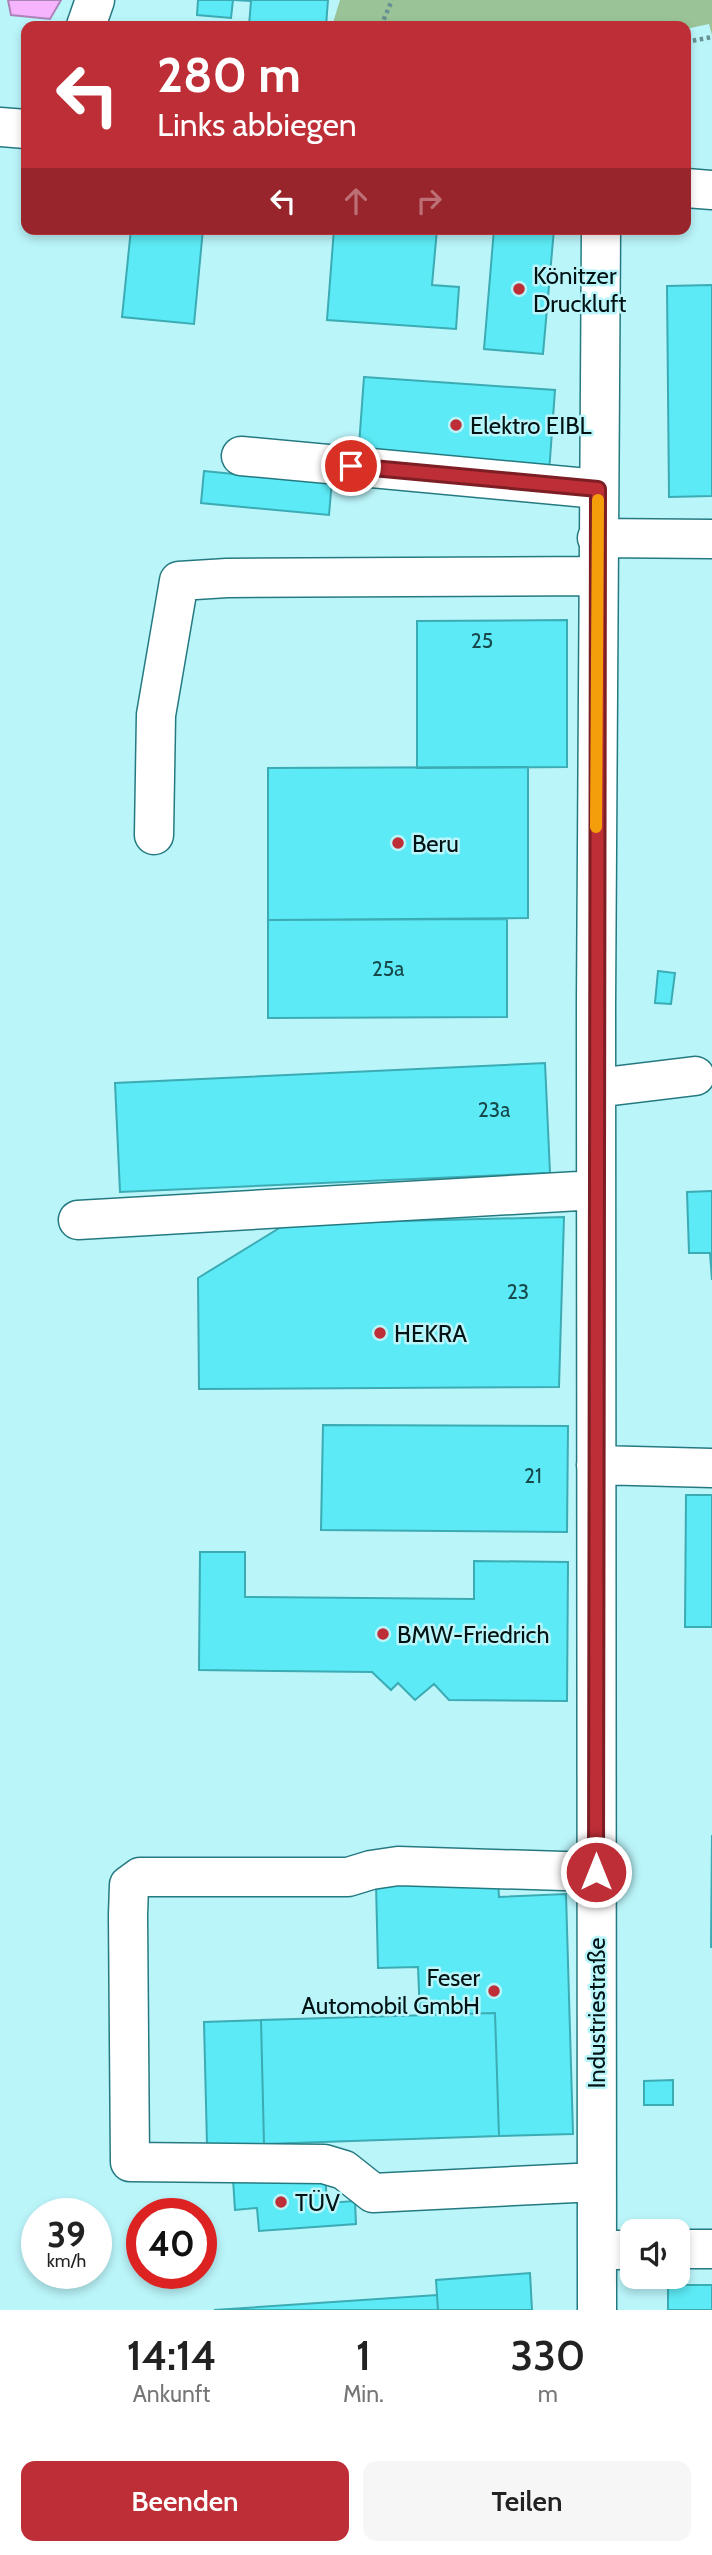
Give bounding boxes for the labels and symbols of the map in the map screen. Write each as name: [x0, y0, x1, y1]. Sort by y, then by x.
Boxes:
place label: Könitzer Druckluft: [533, 261, 626, 318]
marker: Könitzer Druckluft: [511, 281, 527, 297]
place label: Elektro EIBL: [470, 411, 592, 440]
marker: Elektro EIBL: [448, 417, 464, 433]
pin: [321, 436, 381, 496]
house number: 25: [471, 628, 493, 653]
place label: Beru: [412, 829, 459, 858]
marker: Beru: [390, 835, 406, 851]
house number: 25a: [372, 956, 404, 981]
house number: 23a: [478, 1097, 510, 1122]
house number: 23: [507, 1279, 529, 1304]
place label: HEKRA: [394, 1319, 467, 1348]
marker: HEKRA: [372, 1325, 388, 1341]
house number: 21: [524, 1463, 542, 1488]
place label: BMW-Friedrich: [397, 1620, 549, 1649]
marker: BMW-Friedrich: [375, 1626, 391, 1642]
position arrow: [559, 1835, 633, 1909]
street label: Industriestraße: [582, 1937, 611, 2089]
place label: Feser Automobil GmbH: [301, 1963, 480, 2020]
marker: Feser Automobil GmbH: [486, 1983, 502, 1999]
place label: TÜV: [295, 2188, 340, 2217]
marker: TÜV: [273, 2194, 289, 2210]
speed limit sign: 40: [126, 2198, 217, 2289]

